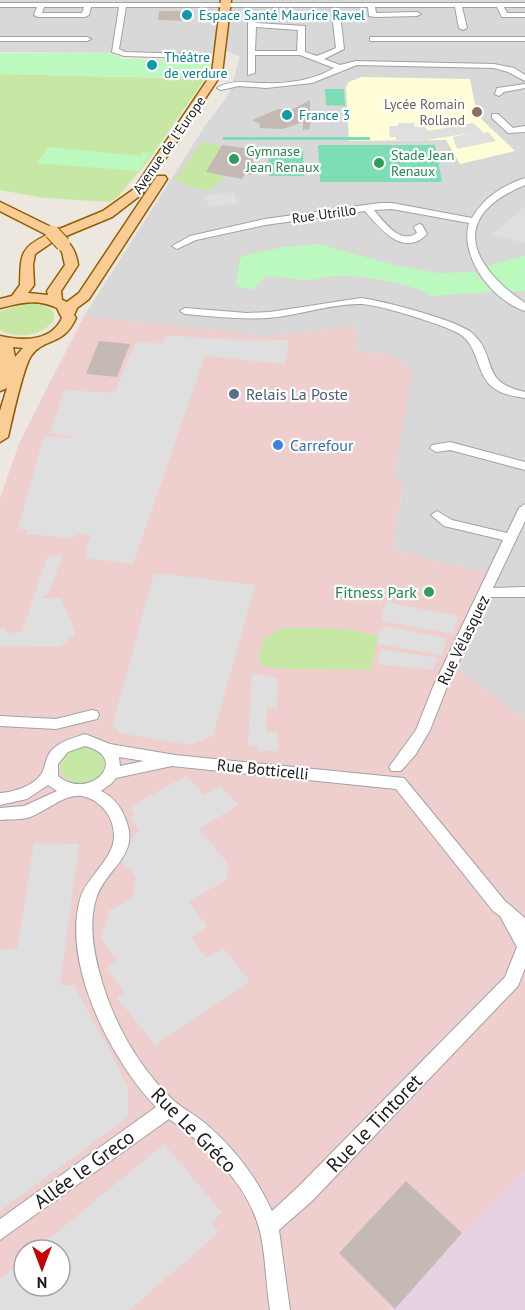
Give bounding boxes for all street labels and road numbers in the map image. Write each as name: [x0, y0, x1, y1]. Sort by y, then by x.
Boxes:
street label: Avenue de l'Europe: [129, 93, 209, 197]
street label: Rue Utrillo: [291, 201, 357, 227]
street label: Rue Vélasquez: [433, 592, 493, 688]
street label: Rue Botticelli: [216, 754, 310, 784]
street label: Rue le Tintoret: [320, 1068, 428, 1178]
street label: Rue Le Gréco: [146, 1082, 242, 1178]
street label: Allée le Greco: [28, 1124, 140, 1214]

